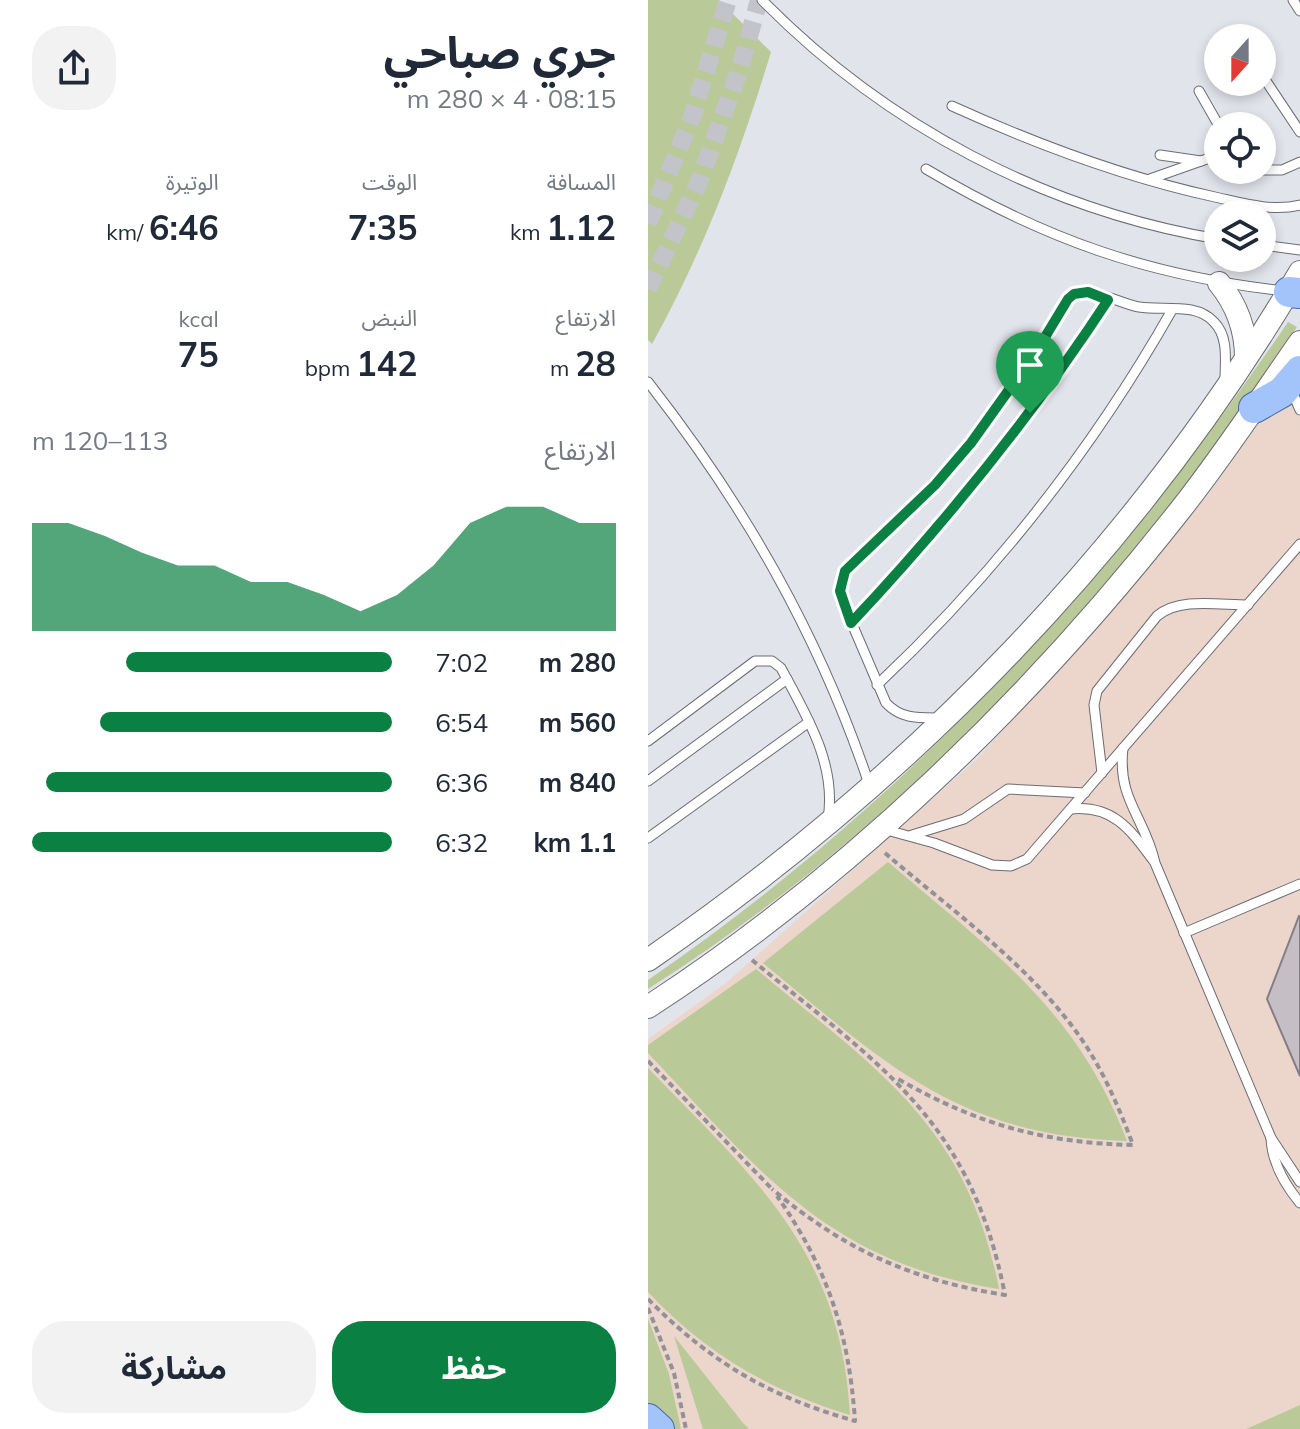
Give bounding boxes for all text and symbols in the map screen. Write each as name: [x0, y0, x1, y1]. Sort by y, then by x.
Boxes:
text: جري صباحي: [384, 24, 616, 79]
north arrow: [1204, 24, 1276, 96]
map controls: [1204, 24, 1276, 272]
button: share: [32, 26, 116, 110]
text: 08:15 · 4 × 280 m: [407, 82, 616, 115]
button: locate: [1204, 112, 1276, 184]
text: الوتيرة: [166, 168, 219, 196]
text: الوقت: [362, 168, 417, 196]
text: المسافة: [547, 168, 616, 196]
button: layers: [1204, 200, 1276, 272]
text: 6:46: [149, 206, 219, 249]
text: 7:35: [348, 206, 417, 249]
text: 1.12: [546, 206, 616, 249]
text: /km: [106, 218, 149, 246]
text: km: [510, 218, 546, 246]
text: النبض: [362, 304, 417, 332]
text: الارتفاع: [556, 304, 616, 332]
text: kcal: [178, 305, 219, 333]
pin: [996, 331, 1064, 413]
text: 75: [178, 333, 219, 376]
text: 142: [356, 342, 417, 385]
text: 28: [575, 342, 616, 385]
icon: arrive: [1008, 343, 1052, 387]
text: bpm: [305, 354, 356, 382]
text: m: [550, 354, 575, 382]
text: 113–120 m: [32, 424, 168, 457]
text: الارتفاع: [545, 434, 616, 467]
text: 7:02: [435, 646, 488, 679]
text: 280 m: [539, 646, 616, 679]
text: 6:54: [435, 706, 488, 739]
text: 560 m: [539, 706, 616, 739]
text: 6:36: [435, 766, 488, 799]
text: 840 m: [539, 766, 616, 799]
text: 6:32: [435, 826, 488, 859]
text: 1.1 km: [533, 826, 616, 859]
button: مشاركة: [32, 1321, 316, 1413]
button: حفظ: [332, 1321, 616, 1413]

